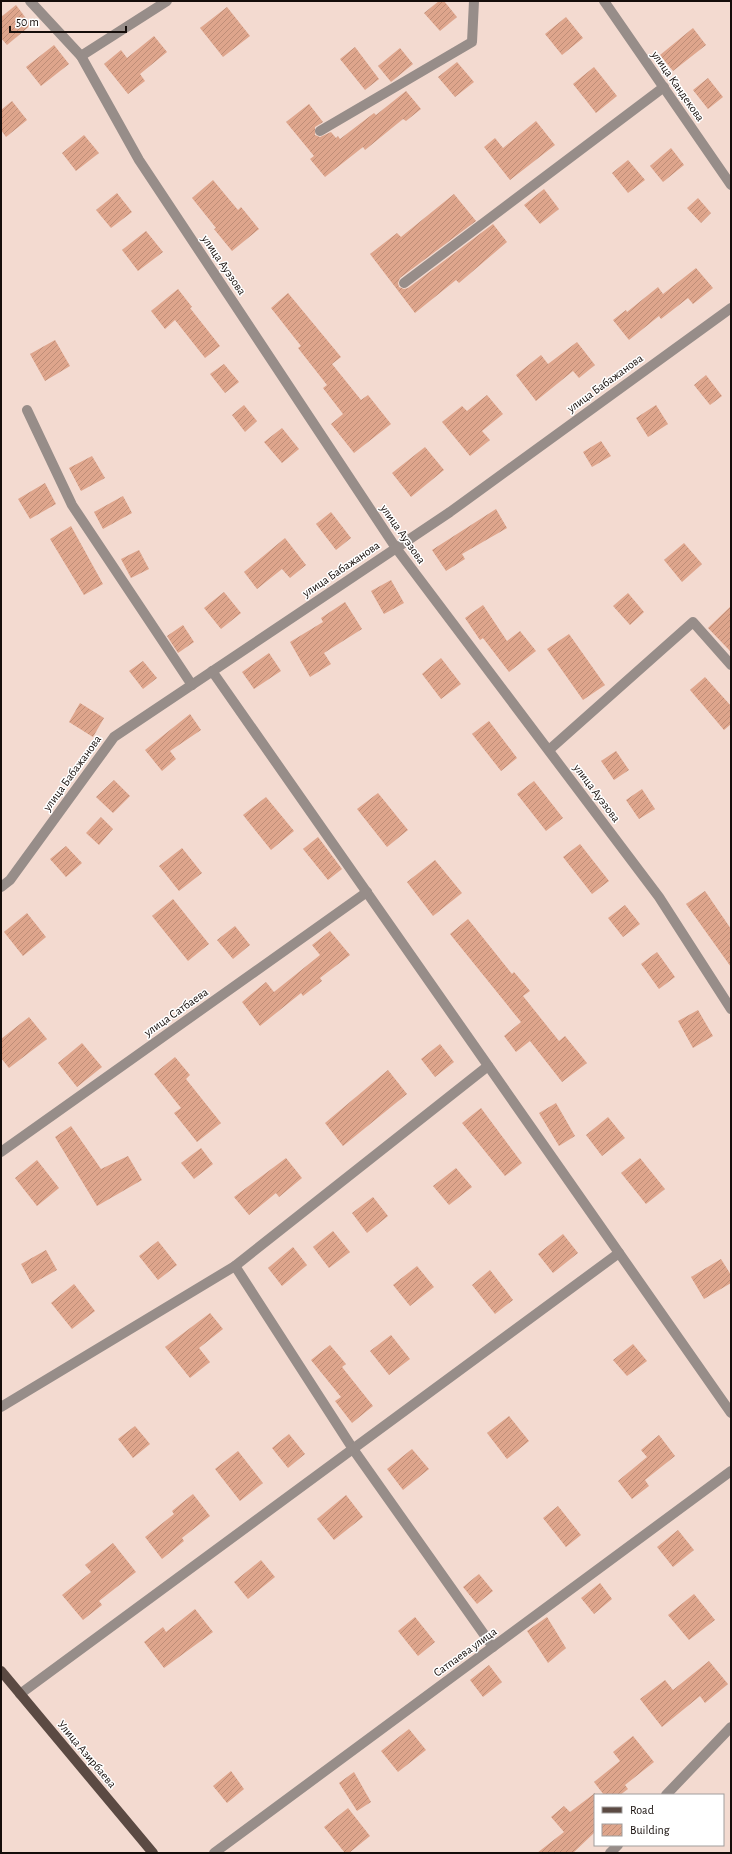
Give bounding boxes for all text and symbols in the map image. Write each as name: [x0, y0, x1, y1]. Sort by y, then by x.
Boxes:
scale bar: [10, 8, 126, 34]
text: 50 m: [16, 16, 39, 28]
street label: улица Кандекова: [648, 48, 707, 124]
street label: улица Ауэзова: [198, 232, 249, 298]
street label: улица Бабажанова: [564, 351, 646, 416]
street label: улица Ауэзова: [377, 501, 428, 567]
street label: улица Бабажанова: [299, 539, 383, 601]
street label: улица Бабажанова: [40, 733, 104, 814]
street label: улица Ауэзова: [570, 761, 623, 825]
street label: улица Сатбаева: [141, 985, 211, 1040]
street label: Сатпаева улица: [431, 1625, 500, 1680]
street label: Улица Азирбаева: [55, 1718, 119, 1790]
legend: [594, 1794, 724, 1846]
text: Road: [630, 1804, 654, 1816]
text: Building: [630, 1824, 670, 1836]

